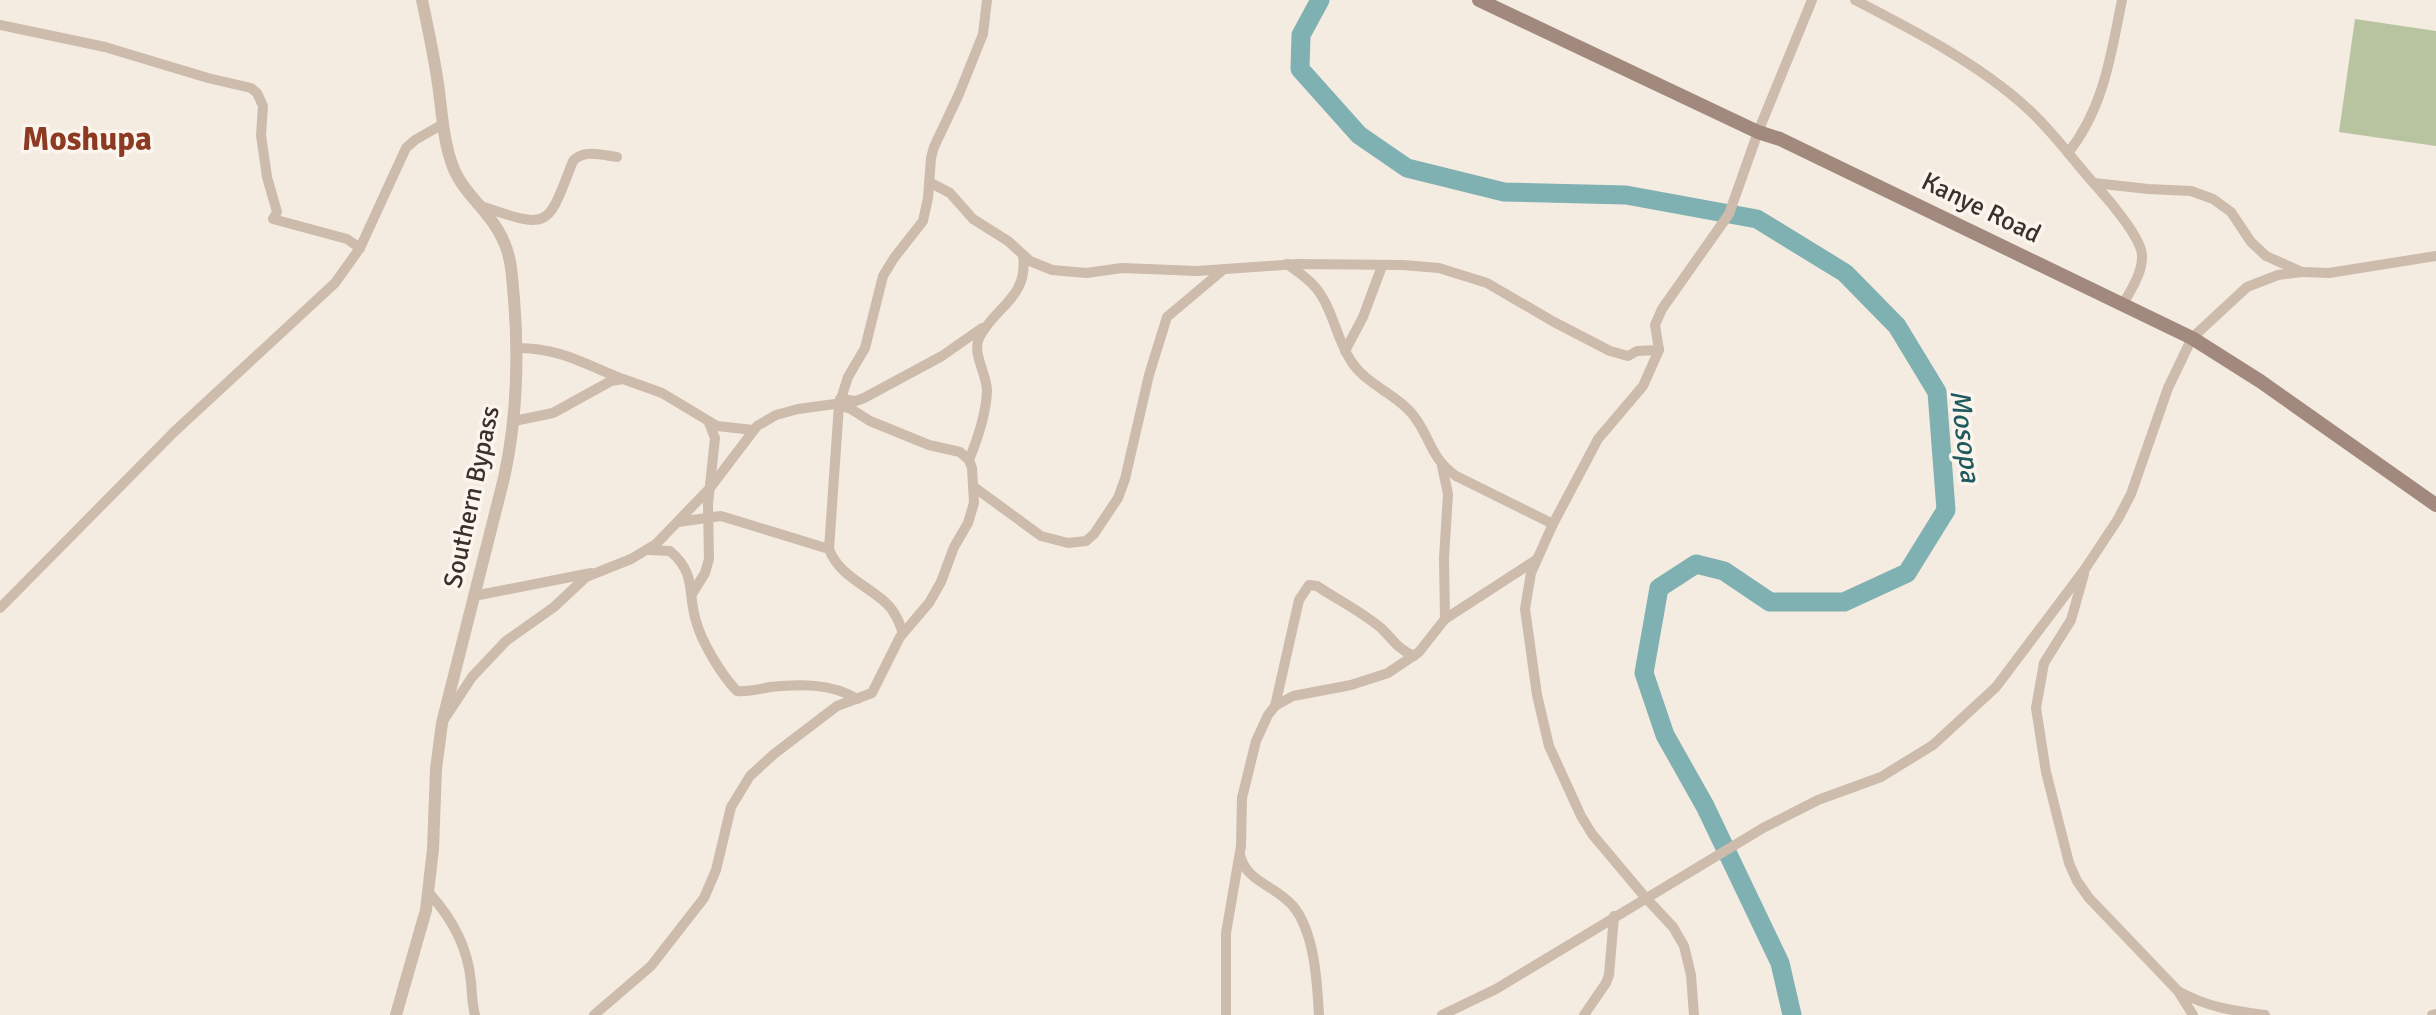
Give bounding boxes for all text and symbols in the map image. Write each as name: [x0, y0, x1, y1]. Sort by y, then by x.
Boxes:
district label: Moshupa: [22, 119, 152, 160]
street label: Kanye Road: [1916, 165, 2046, 251]
water label: Mosopa: [1942, 388, 1988, 485]
street label: Southern Bypass: [437, 403, 507, 591]

